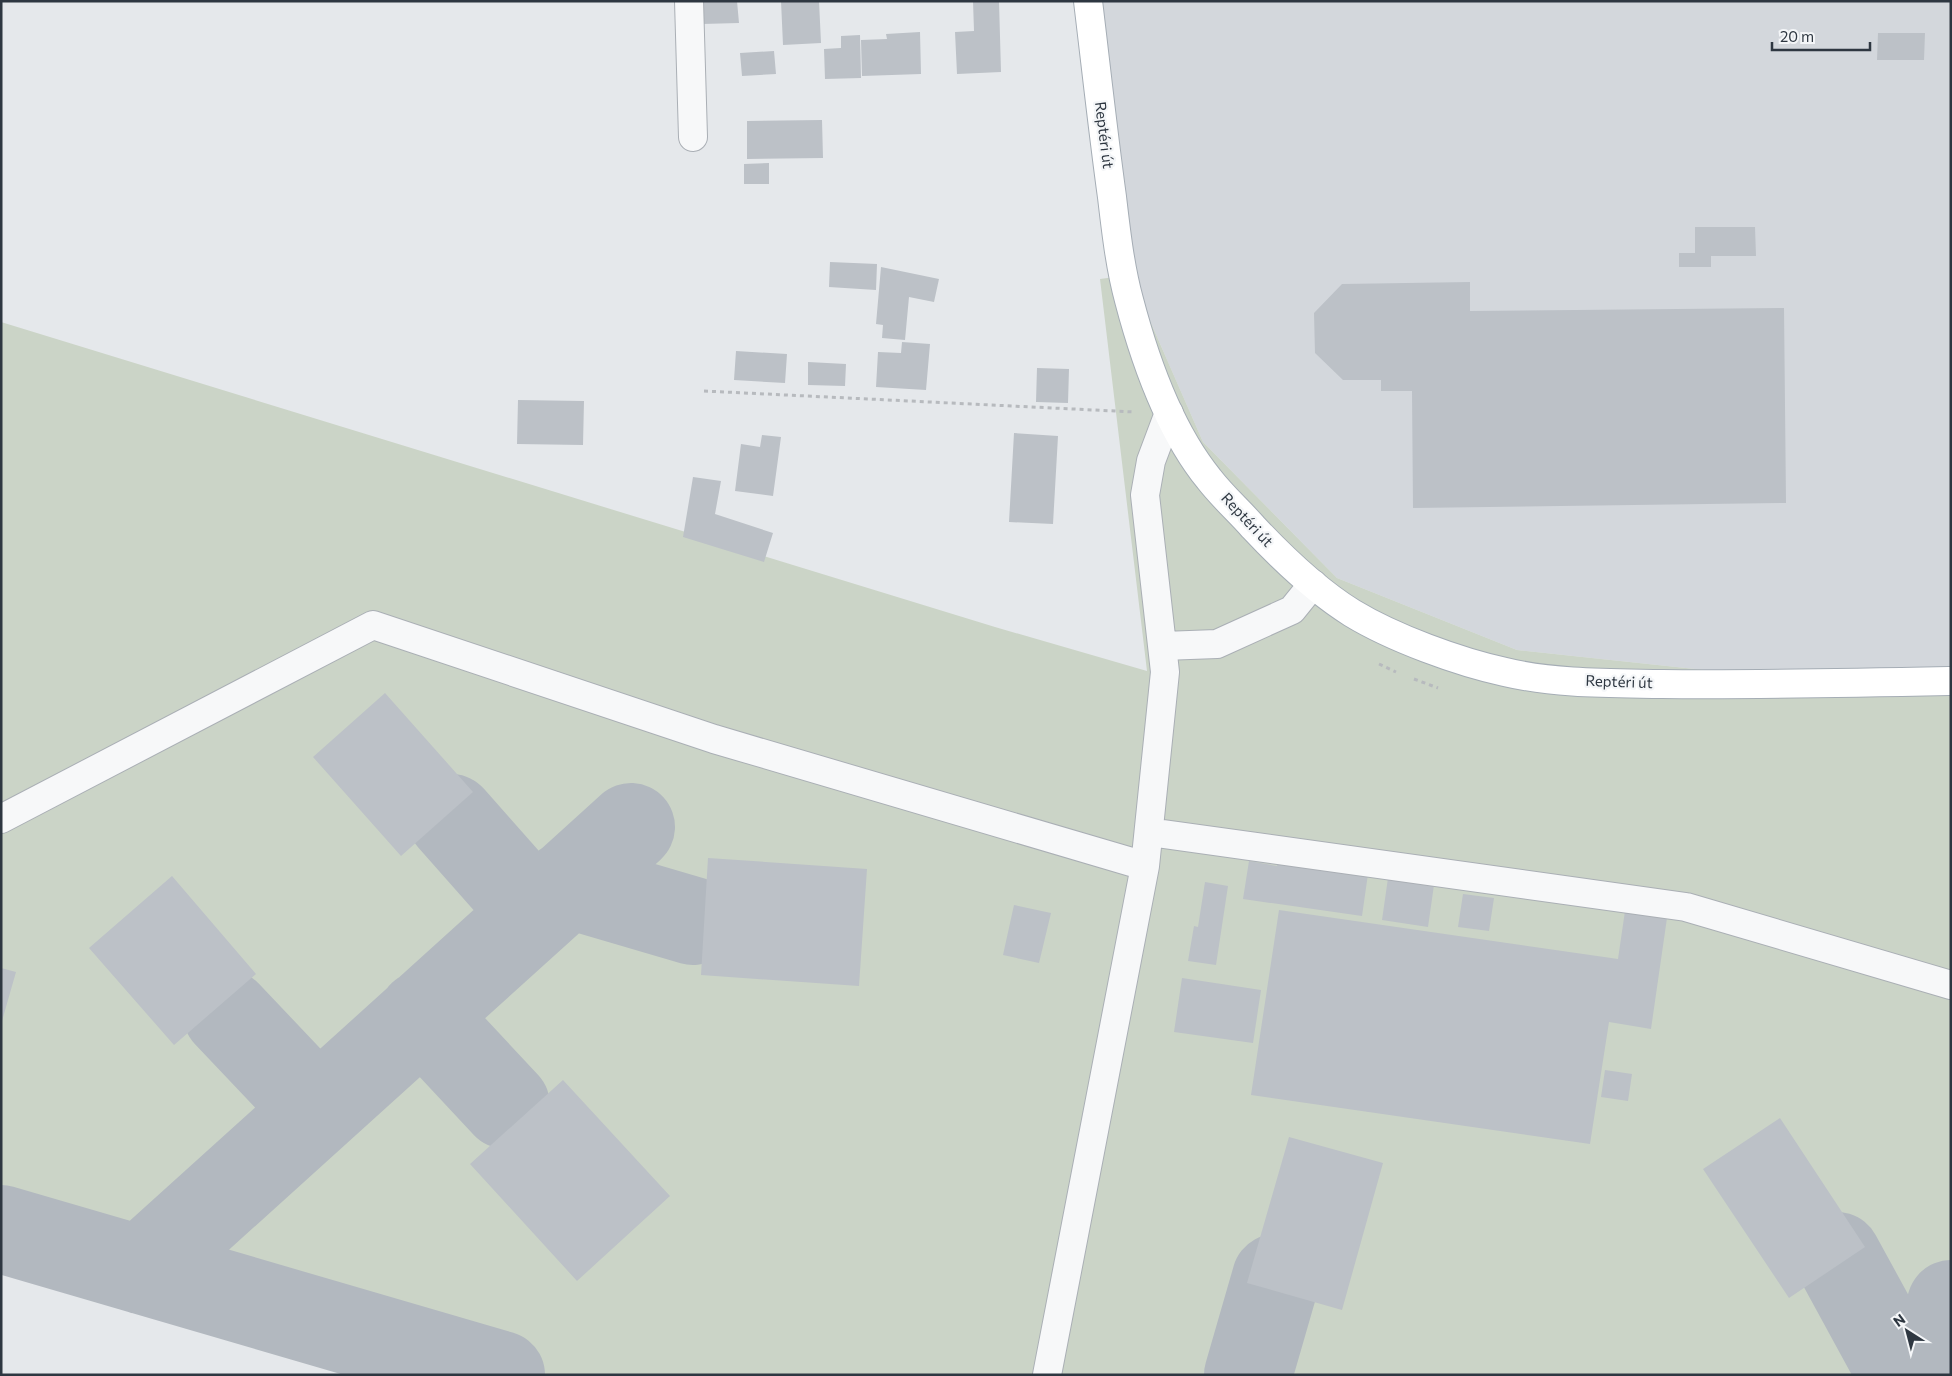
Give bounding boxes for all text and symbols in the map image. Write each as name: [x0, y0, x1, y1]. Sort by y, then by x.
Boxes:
scale bar: [1772, 20, 1870, 52]
text: 20 m: [1780, 27, 1814, 45]
street label: Reptéri út: [1092, 100, 1118, 169]
street label: Reptéri út: [1218, 489, 1277, 550]
street label: Reptéri út: [1585, 671, 1653, 691]
north arrow: [1882, 1306, 1932, 1356]
text: N: [1890, 1310, 1908, 1330]

